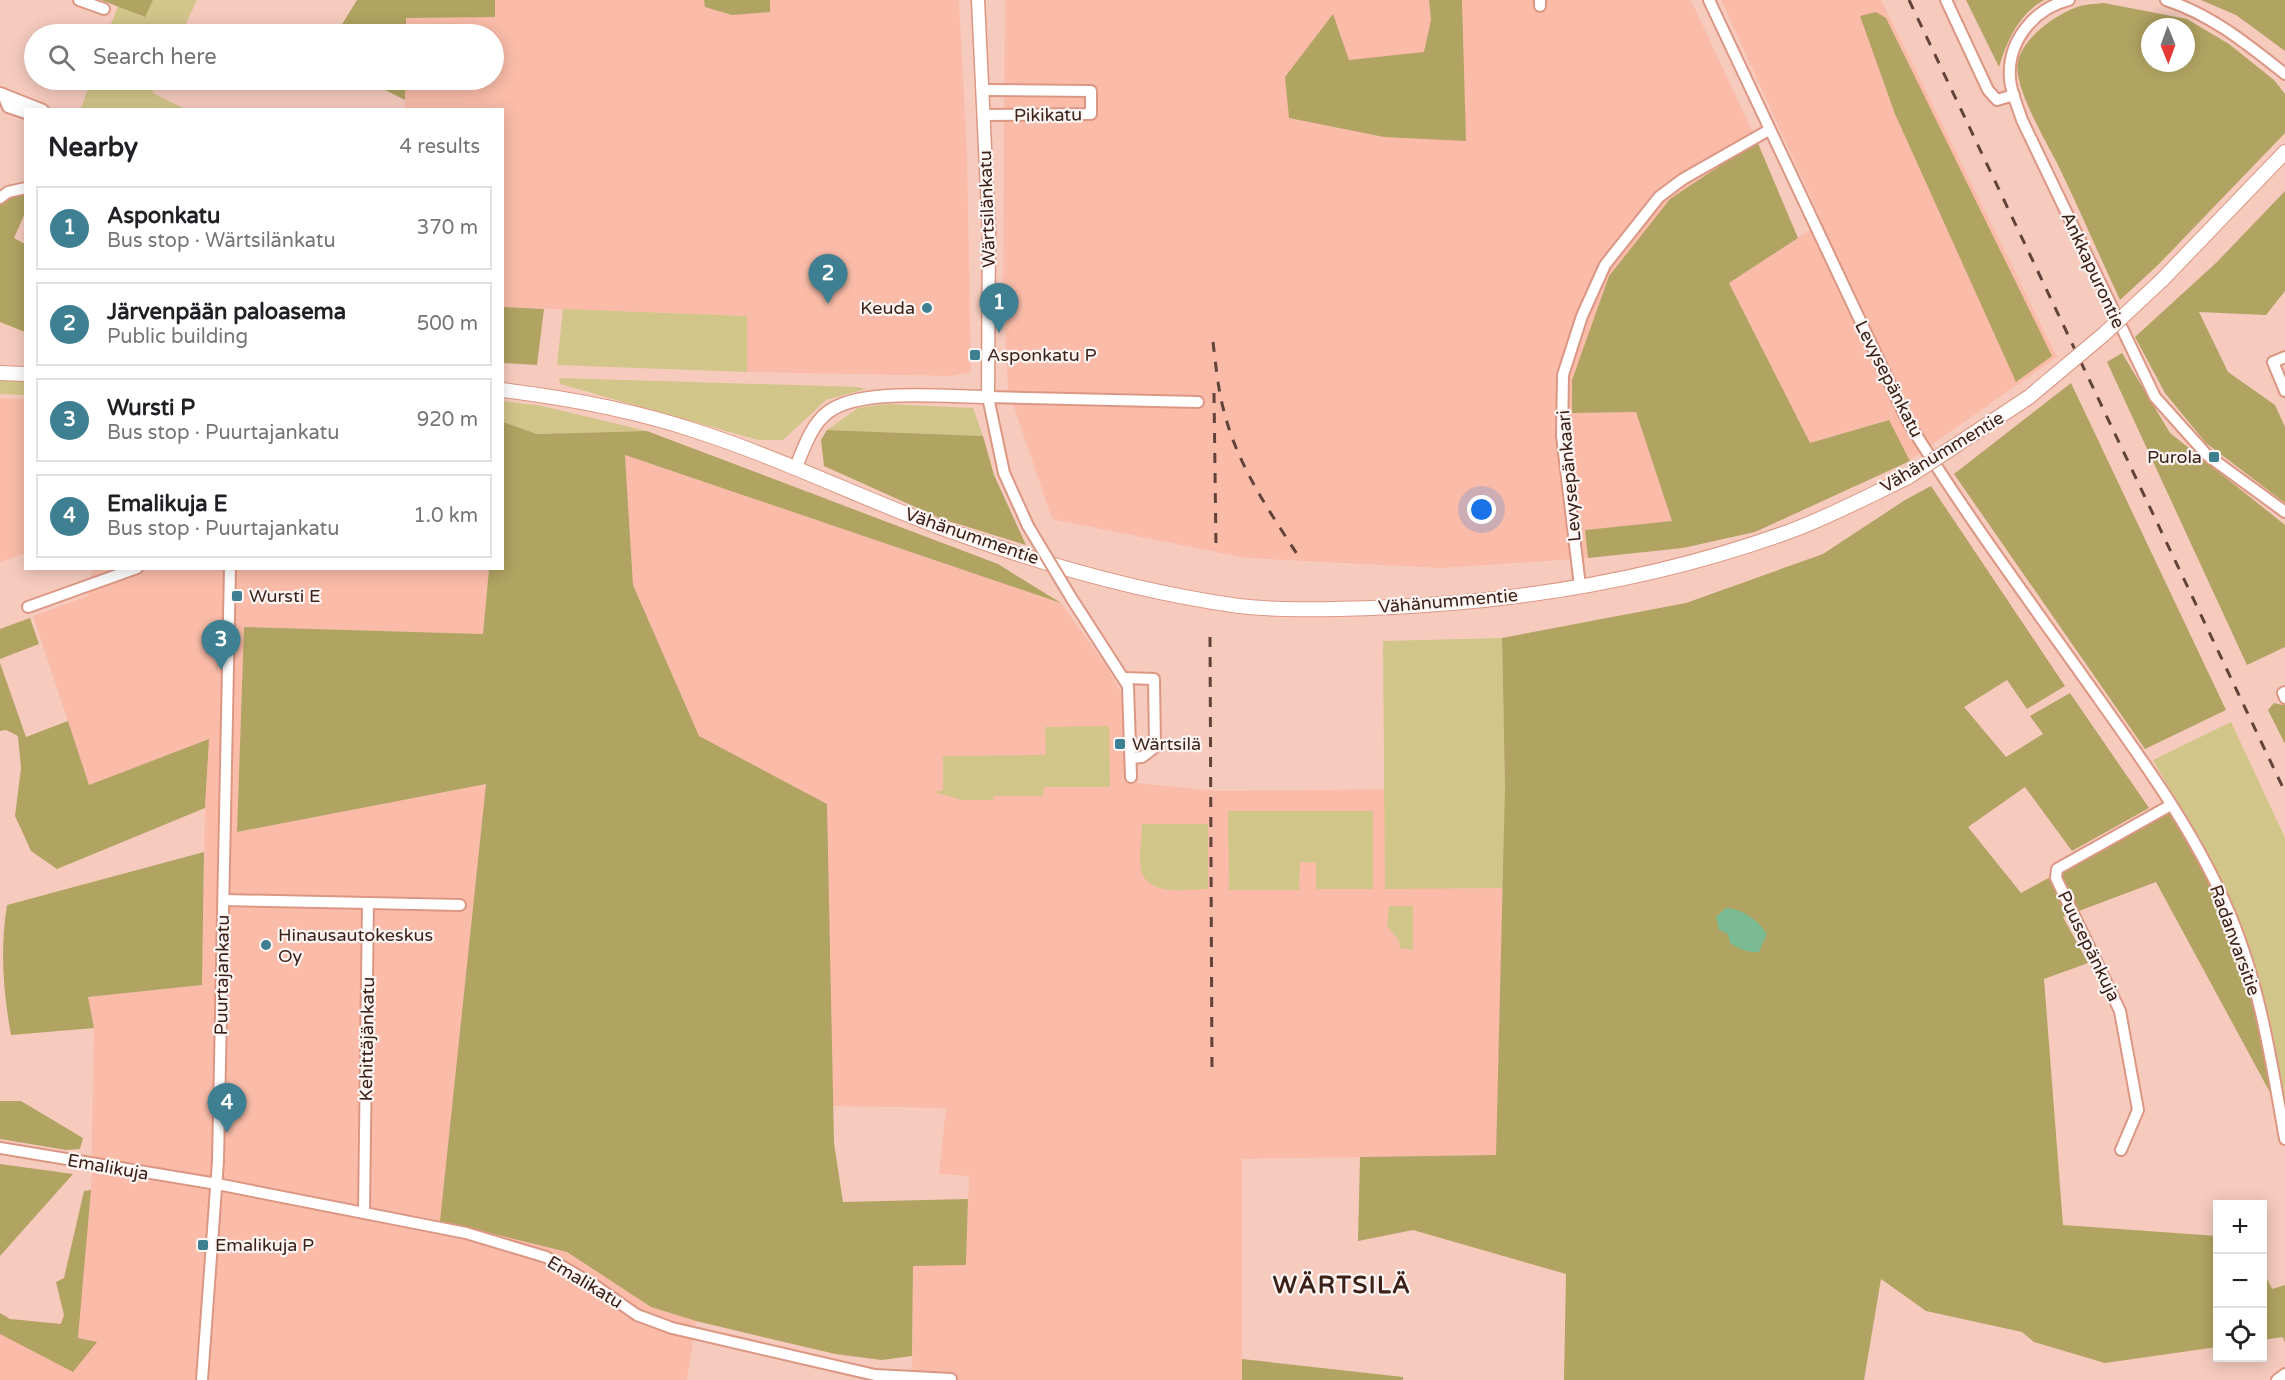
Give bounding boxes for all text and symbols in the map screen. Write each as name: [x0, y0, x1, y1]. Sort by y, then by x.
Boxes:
north arrow: [2141, 18, 2195, 72]
search box: [24, 24, 504, 90]
icon: search: [45, 41, 78, 74]
text: Search here: [93, 44, 217, 70]
street label: Pikikatu: [1014, 103, 1082, 127]
text: Nearby: [48, 132, 138, 163]
text: 4 results: [400, 135, 480, 159]
street label: Wärtsilänkatu: [974, 150, 1000, 268]
text: Asponkatu: [107, 203, 220, 229]
street label: Ankkapurontie: [2056, 208, 2130, 332]
text: 1: [63, 216, 76, 240]
text: 370 m: [417, 216, 478, 240]
text: Bus stop · Wärtsilänkatu: [107, 229, 336, 253]
pin: 2: [808, 254, 848, 304]
pin: 1: [980, 284, 1018, 333]
place label: Keuda: [860, 297, 915, 319]
text: Järvenpään paloasema: [107, 299, 346, 325]
marker: Keuda: [920, 301, 934, 315]
text: 2: [63, 312, 76, 336]
text: 500 m: [417, 312, 478, 336]
street label: Levysepänkatu: [1850, 317, 1928, 441]
text: Public building: [107, 325, 248, 349]
place label: Asponkatu P: [987, 344, 1096, 366]
marker: Asponkatu P: [968, 348, 982, 362]
text: Wursti P: [107, 395, 195, 421]
street label: Vähänummentie: [1876, 406, 2008, 498]
text: 3: [63, 408, 76, 432]
text: 920 m: [417, 408, 478, 432]
street label: Levysepänkaari: [1552, 409, 1586, 543]
text: Bus stop · Puurtajankatu: [107, 421, 339, 445]
place label: Purola: [2147, 446, 2202, 468]
marker: Purola: [2207, 450, 2221, 464]
text: Emalikuja E: [107, 491, 228, 517]
your location: [1467, 495, 1496, 524]
street label: Vähänummentie: [902, 503, 1042, 569]
text: 4: [63, 504, 76, 528]
text: 1.0 km: [413, 504, 478, 528]
text: Bus stop · Puurtajankatu: [107, 517, 339, 541]
street label: Vähänummentie: [1377, 584, 1519, 618]
place label: Wursti E: [249, 585, 320, 607]
marker: Wursti E: [230, 589, 244, 603]
pin: 3: [202, 620, 240, 670]
place label: Wärtsilä: [1132, 733, 1201, 755]
marker: Wärtsilä: [1113, 737, 1127, 751]
street label: Radanvarsitie: [2205, 882, 2265, 998]
street label: Puusepänkuja: [2053, 887, 2125, 1005]
street label: Puurtajankatu: [210, 914, 234, 1036]
place label: Hinausautokeskus Oy: [278, 924, 433, 967]
marker: Hinausautokeskus Oy: [259, 938, 273, 952]
street label: Kehittäjänkatu: [355, 977, 379, 1101]
pin: 4: [208, 1084, 246, 1133]
street label: Emalikuja: [66, 1149, 150, 1185]
map controls: [2213, 1200, 2267, 1362]
button: +: [2213, 1200, 2267, 1254]
place label: Emalikuja P: [215, 1234, 314, 1256]
marker: Emalikuja P: [196, 1238, 210, 1252]
street label: Emalikatu: [543, 1251, 627, 1313]
button: −: [2213, 1254, 2267, 1308]
district label: WÄRTSILÄ: [1273, 1271, 1411, 1300]
button: locate: [2213, 1308, 2267, 1362]

